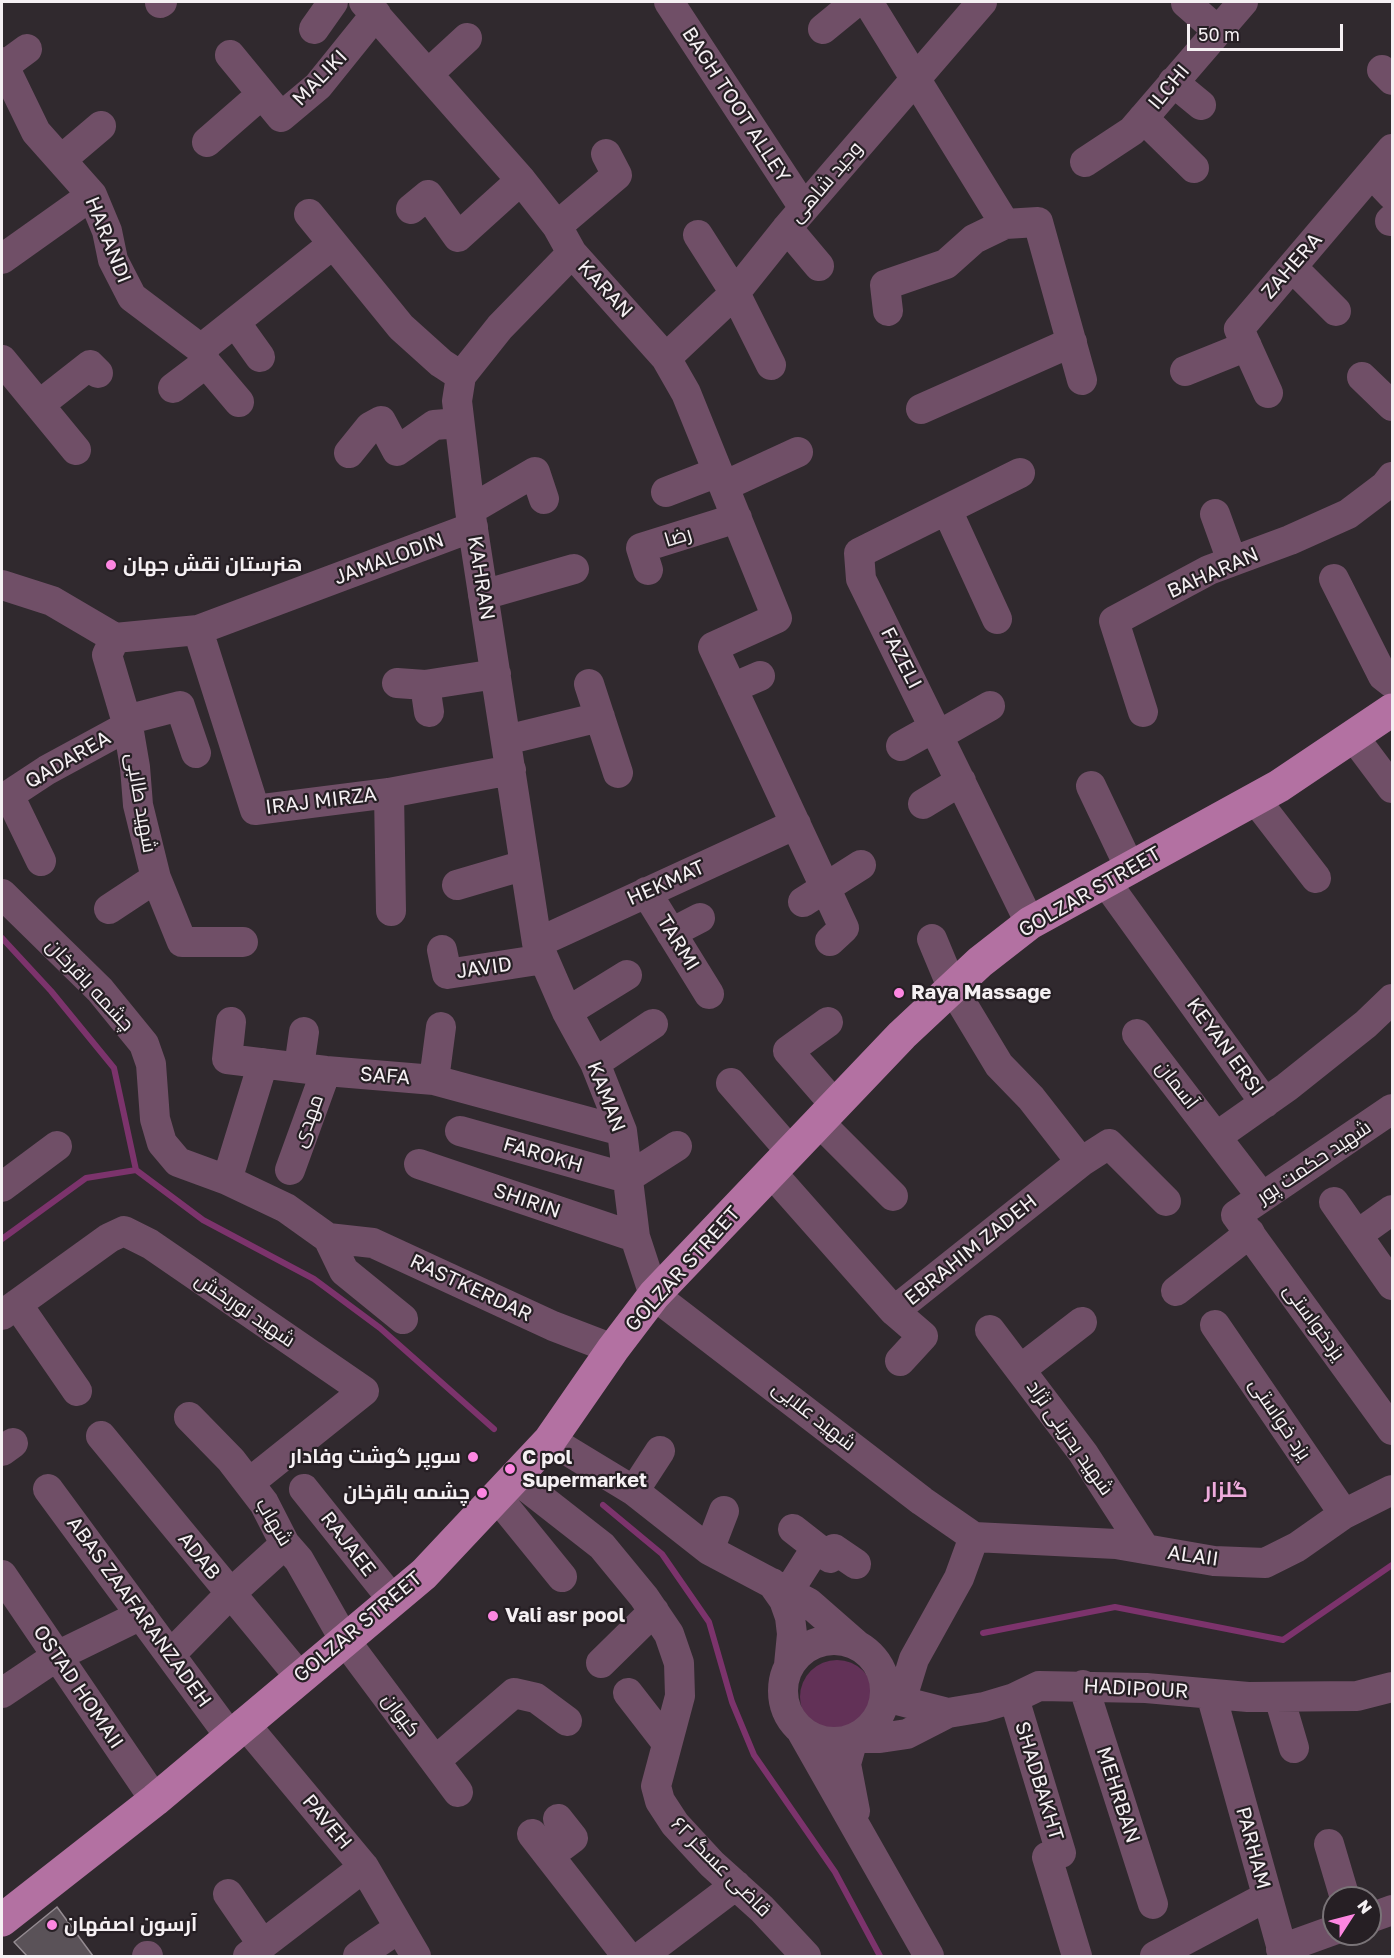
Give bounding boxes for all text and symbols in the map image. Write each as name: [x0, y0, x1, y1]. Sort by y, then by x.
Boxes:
scale bar: [1190, 12, 1346, 50]
street label: BAGH TOOT ALLEY: [677, 23, 795, 187]
text: 50 m: [1198, 23, 1240, 45]
street label: MALIKI: [288, 45, 352, 111]
street label: ILCHI: [1143, 59, 1195, 115]
street label: وحید شاهی: [784, 137, 868, 227]
street label: HARANDI: [80, 193, 136, 287]
street label: ZAHERA: [1257, 228, 1327, 304]
street label: KARAN: [572, 255, 638, 323]
street label: رضا: [661, 521, 695, 553]
street label: JAMALODIN: [331, 528, 447, 590]
street label: KAHRAN: [462, 534, 500, 622]
street label: BAHARAN: [1164, 542, 1262, 604]
place label: هنرستان نقش جهان: [123, 553, 302, 577]
marker: هنرستان نقش جهان: [104, 558, 118, 572]
street label: FAZELI: [875, 623, 927, 693]
street label: QADAREA: [21, 726, 115, 794]
street label: شهید طالبی: [120, 751, 162, 855]
street label: IRAJ MIRZA: [264, 782, 378, 820]
street label: GOLZAR STREET: [1015, 842, 1165, 942]
street label: HEKMAT: [623, 855, 709, 911]
street label: TARMI: [652, 911, 704, 975]
street label: چشمه باقرخان: [41, 934, 139, 1036]
street label: JAVID: [455, 952, 513, 984]
place label: Raya Massage: [911, 981, 1051, 1005]
marker: Raya Massage: [892, 986, 906, 1000]
street label: KEYAN ERSI: [1181, 993, 1269, 1101]
street label: آسمان: [1151, 1056, 1203, 1114]
street label: KAMAN: [582, 1058, 630, 1136]
street label: SAFA: [359, 1062, 411, 1090]
street label: مهدی: [287, 1091, 329, 1151]
street label: شهید حکمت پور: [1252, 1115, 1376, 1209]
street label: FAROKH: [501, 1132, 585, 1178]
street label: SHIRIN: [490, 1178, 564, 1224]
street label: EBRAHIM ZADEH: [900, 1189, 1042, 1311]
street label: GOLZAR STREET: [620, 1201, 746, 1337]
street label: RASTKERDAR: [406, 1249, 536, 1327]
street label: شهید نوربخش: [190, 1268, 300, 1352]
street label: یزدخواستی: [1278, 1279, 1350, 1365]
street label: یزد خواستی: [1244, 1373, 1316, 1465]
street label: شهید علایی: [767, 1376, 861, 1456]
street label: شهید بحرینی نژاد: [1021, 1376, 1119, 1500]
place label: سوپر گوشت وفادار: [290, 1445, 461, 1469]
place label: C pol Supermarket: [522, 1446, 647, 1493]
marker: سوپر گوشت وفادار: [466, 1450, 480, 1464]
marker: C pol Supermarket: [503, 1462, 517, 1476]
district label: گلزار: [1204, 1477, 1248, 1503]
place label: چشمه باقرخان: [343, 1481, 470, 1505]
marker: چشمه باقرخان: [475, 1486, 489, 1500]
street label: شهاب: [250, 1494, 298, 1550]
street label: RAJAEE: [315, 1507, 381, 1581]
street label: ABAS ZAAFARANZADEH: [62, 1512, 216, 1712]
street label: ADAB: [173, 1528, 225, 1584]
street label: ALAII: [1166, 1541, 1220, 1571]
street label: GOLZAR STREET: [289, 1566, 427, 1688]
place label: Vali asr pool: [505, 1604, 625, 1628]
marker: Vali asr pool: [486, 1609, 500, 1623]
street label: OSTAD HOMAII: [28, 1621, 128, 1753]
street label: HADIPOUR: [1083, 1674, 1189, 1704]
street label: کیوان: [377, 1688, 425, 1742]
street label: SHADBAKHT: [1010, 1719, 1068, 1843]
street label: MEHRBAN: [1091, 1744, 1145, 1846]
street label: PAVEH: [297, 1790, 357, 1854]
street label: PARHAM: [1230, 1804, 1276, 1892]
street label: قاضی عسگر ۶۲: [666, 1812, 776, 1922]
north arrow: [1322, 1886, 1382, 1946]
text: N: [1353, 1896, 1377, 1917]
place label: آرسون اصفهان: [64, 1913, 197, 1937]
marker: آرسون اصفهان: [45, 1918, 59, 1932]

